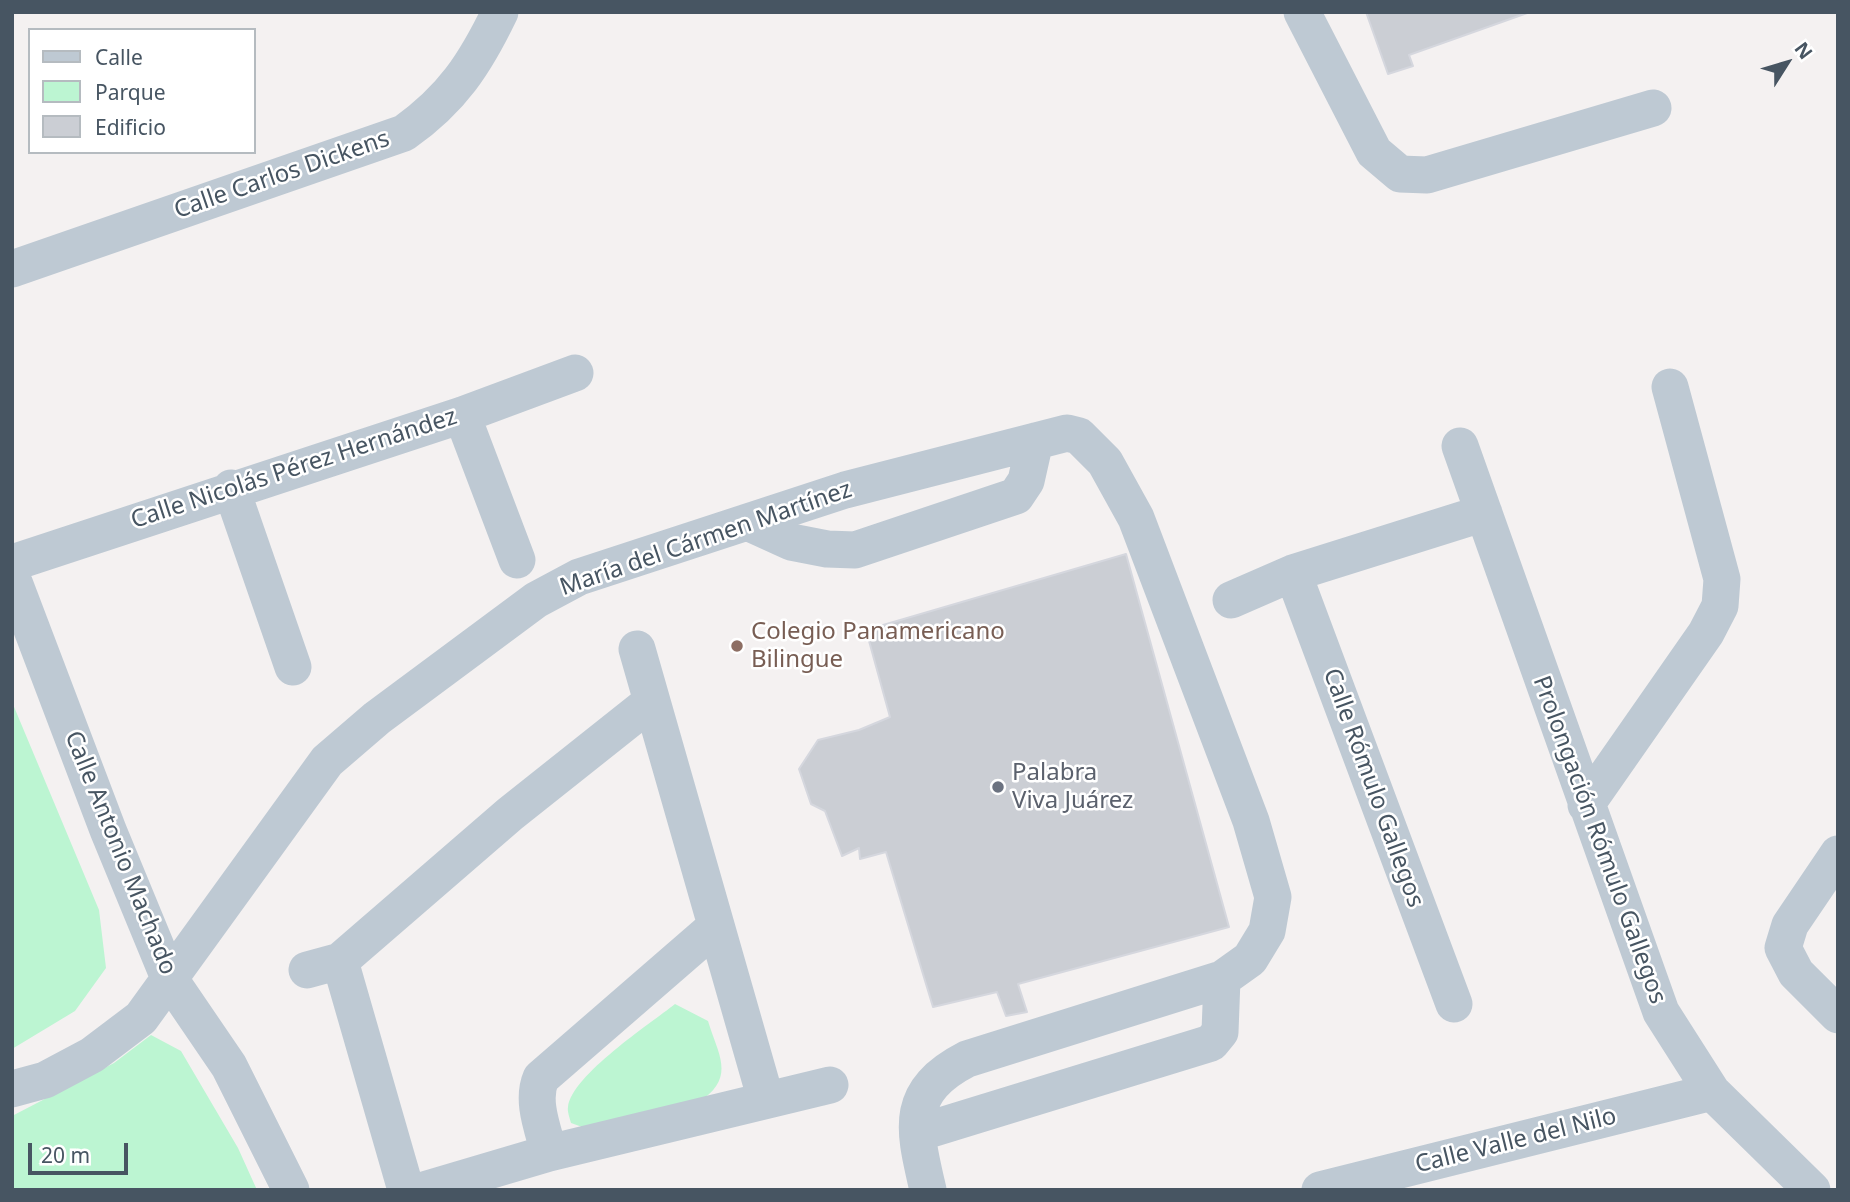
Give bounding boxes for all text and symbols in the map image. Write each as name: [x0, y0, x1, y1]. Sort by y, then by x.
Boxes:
legend: [28, 28, 256, 154]
north arrow: [1752, 28, 1822, 98]
text: N: [1789, 36, 1819, 64]
text: Calle: [95, 43, 143, 71]
text: Parque: [95, 78, 165, 106]
text: Edificio: [95, 113, 166, 141]
street label: Calle Carlos Dickens: [171, 125, 393, 225]
street label: Calle Nicolás Pérez Hernández: [128, 403, 460, 535]
street label: María del Cármen Martínez: [556, 475, 856, 603]
place label: Colegio Panamericano Bilingue: [751, 618, 1005, 674]
marker: Colegio Panamericano Bilingue: [729, 638, 745, 654]
street label: Calle Rómulo Gallegos: [1316, 665, 1430, 911]
street label: Prolongación Rómulo Gallegos: [1526, 672, 1672, 1008]
street label: Calle Antonio Machado: [58, 727, 182, 979]
place label: Palabra Viva Juárez: [1012, 759, 1133, 815]
marker: Palabra Viva Juárez: [990, 779, 1006, 795]
street label: Calle Valle del Nilo: [1412, 1102, 1620, 1180]
scale bar: [32, 1128, 131, 1172]
text: 20 m: [41, 1141, 90, 1169]

